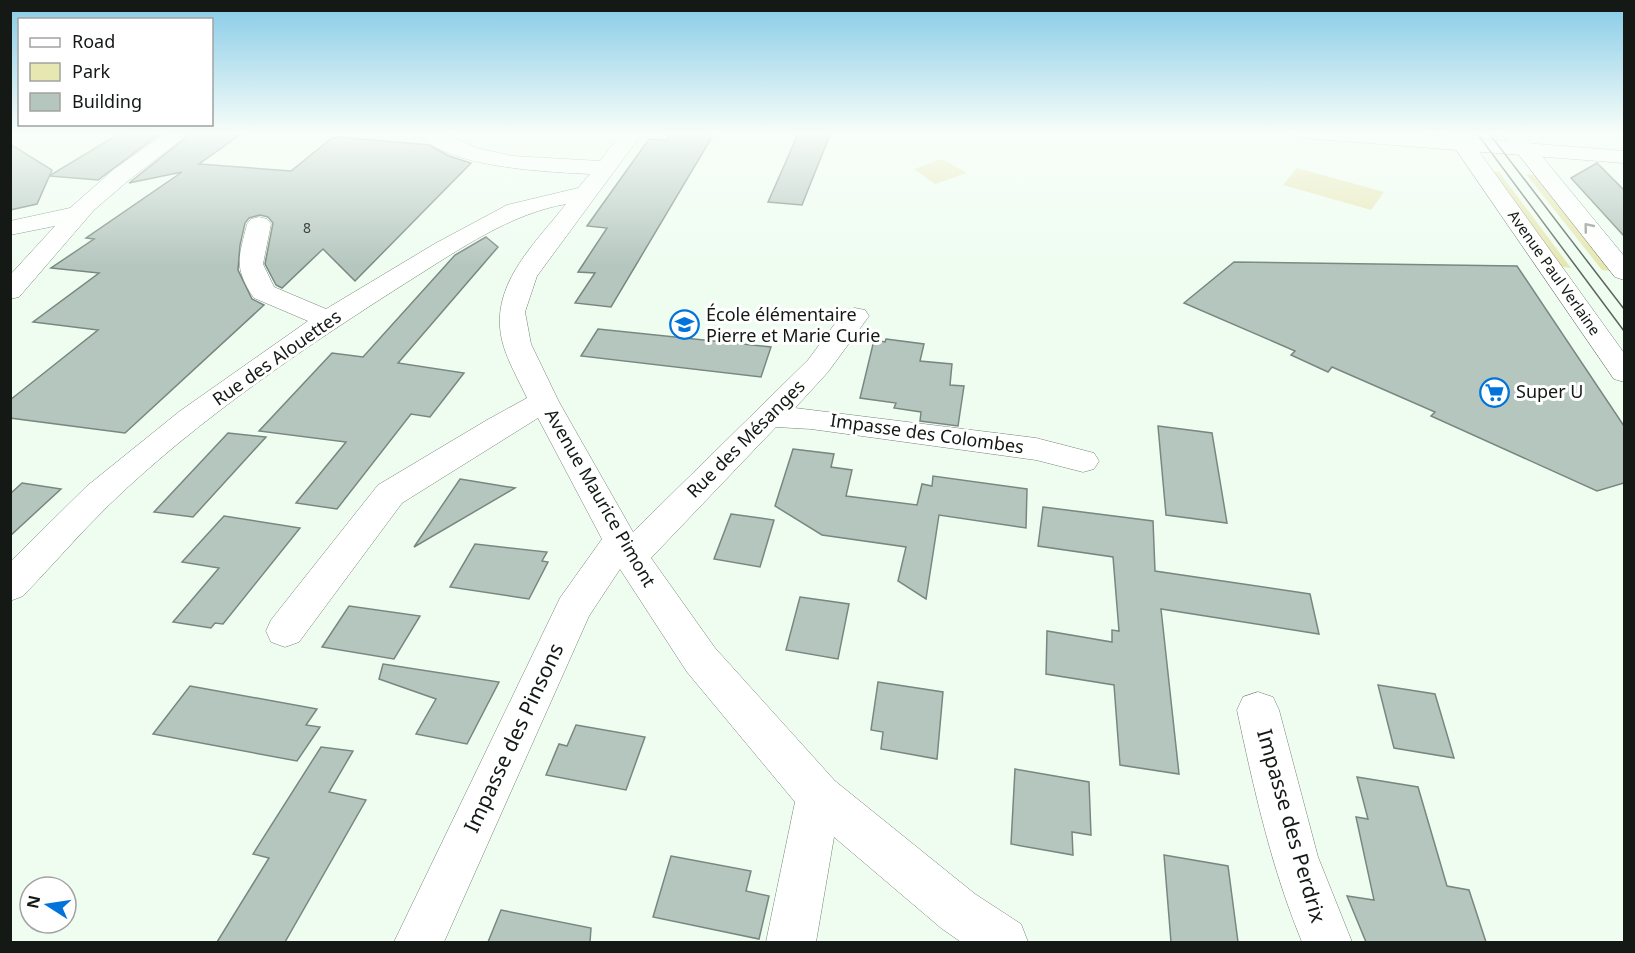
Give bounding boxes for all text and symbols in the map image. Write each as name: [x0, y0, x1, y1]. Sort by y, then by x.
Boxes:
legend: [18, 18, 213, 126]
text: Road: [72, 29, 115, 53]
text: Park: [72, 59, 110, 83]
text: Building: [72, 89, 142, 113]
street label: Avenue Paul Verlaine: [1504, 206, 1606, 339]
house number: 8: [303, 218, 311, 237]
one-way arrow: [1584, 223, 1595, 234]
place label: École élémentaire Pierre et Marie Curie: [706, 302, 880, 347]
street label: Rue des Alouettes: [207, 304, 345, 411]
school or university icon: École élémentaire Pierre et Marie Curie: [669, 309, 701, 341]
street label: Rue des Mésanges: [681, 374, 810, 503]
supermarket icon: Super U: [1479, 376, 1511, 408]
place label: Super U: [1516, 379, 1584, 403]
street label: Avenue Maurice Pimont: [540, 404, 662, 591]
street label: Impasse des Colombes: [829, 408, 1025, 458]
street label: Impasse des Pinsons: [457, 638, 569, 837]
street label: Impasse des Perdrix: [1251, 726, 1333, 926]
north arrow: [18, 875, 78, 935]
text: N: [21, 893, 45, 911]

